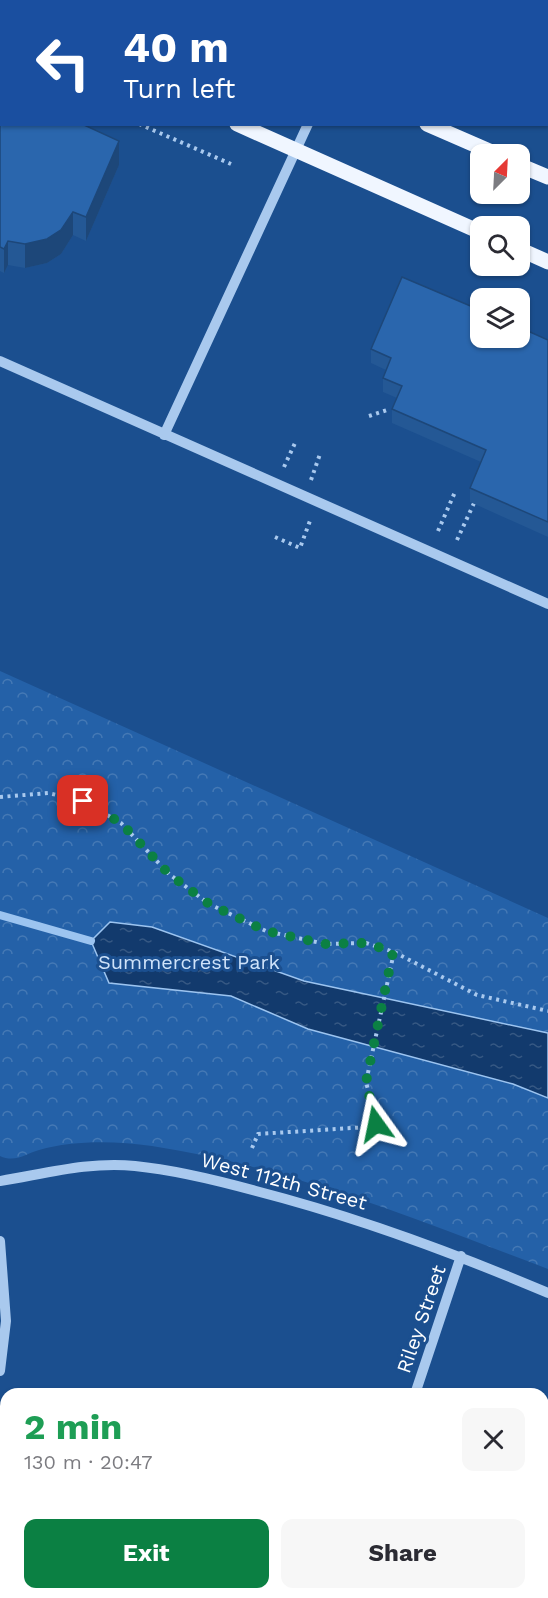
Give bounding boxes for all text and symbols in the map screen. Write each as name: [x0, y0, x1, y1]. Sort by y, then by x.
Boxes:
text: 40 m: [123, 23, 229, 72]
icon: left: [24, 24, 102, 102]
text: Turn left: [123, 73, 235, 105]
north arrow: [470, 144, 530, 204]
map controls: [470, 144, 530, 348]
button: search: [470, 216, 530, 276]
button: layers: [470, 288, 530, 348]
pin: [57, 775, 108, 826]
icon: arrive: [66, 784, 99, 817]
park label: Summercrest Park: [98, 950, 280, 974]
position arrow: [344, 1092, 408, 1156]
street label: West 112th Street: [199, 1147, 370, 1215]
street label: Riley Street: [391, 1261, 451, 1376]
text: 2 min: [24, 1406, 122, 1448]
button: close: [462, 1408, 525, 1471]
text: 130 m · 20:47: [24, 1450, 152, 1474]
button: Exit: [24, 1519, 269, 1588]
button: Share: [281, 1519, 525, 1588]

